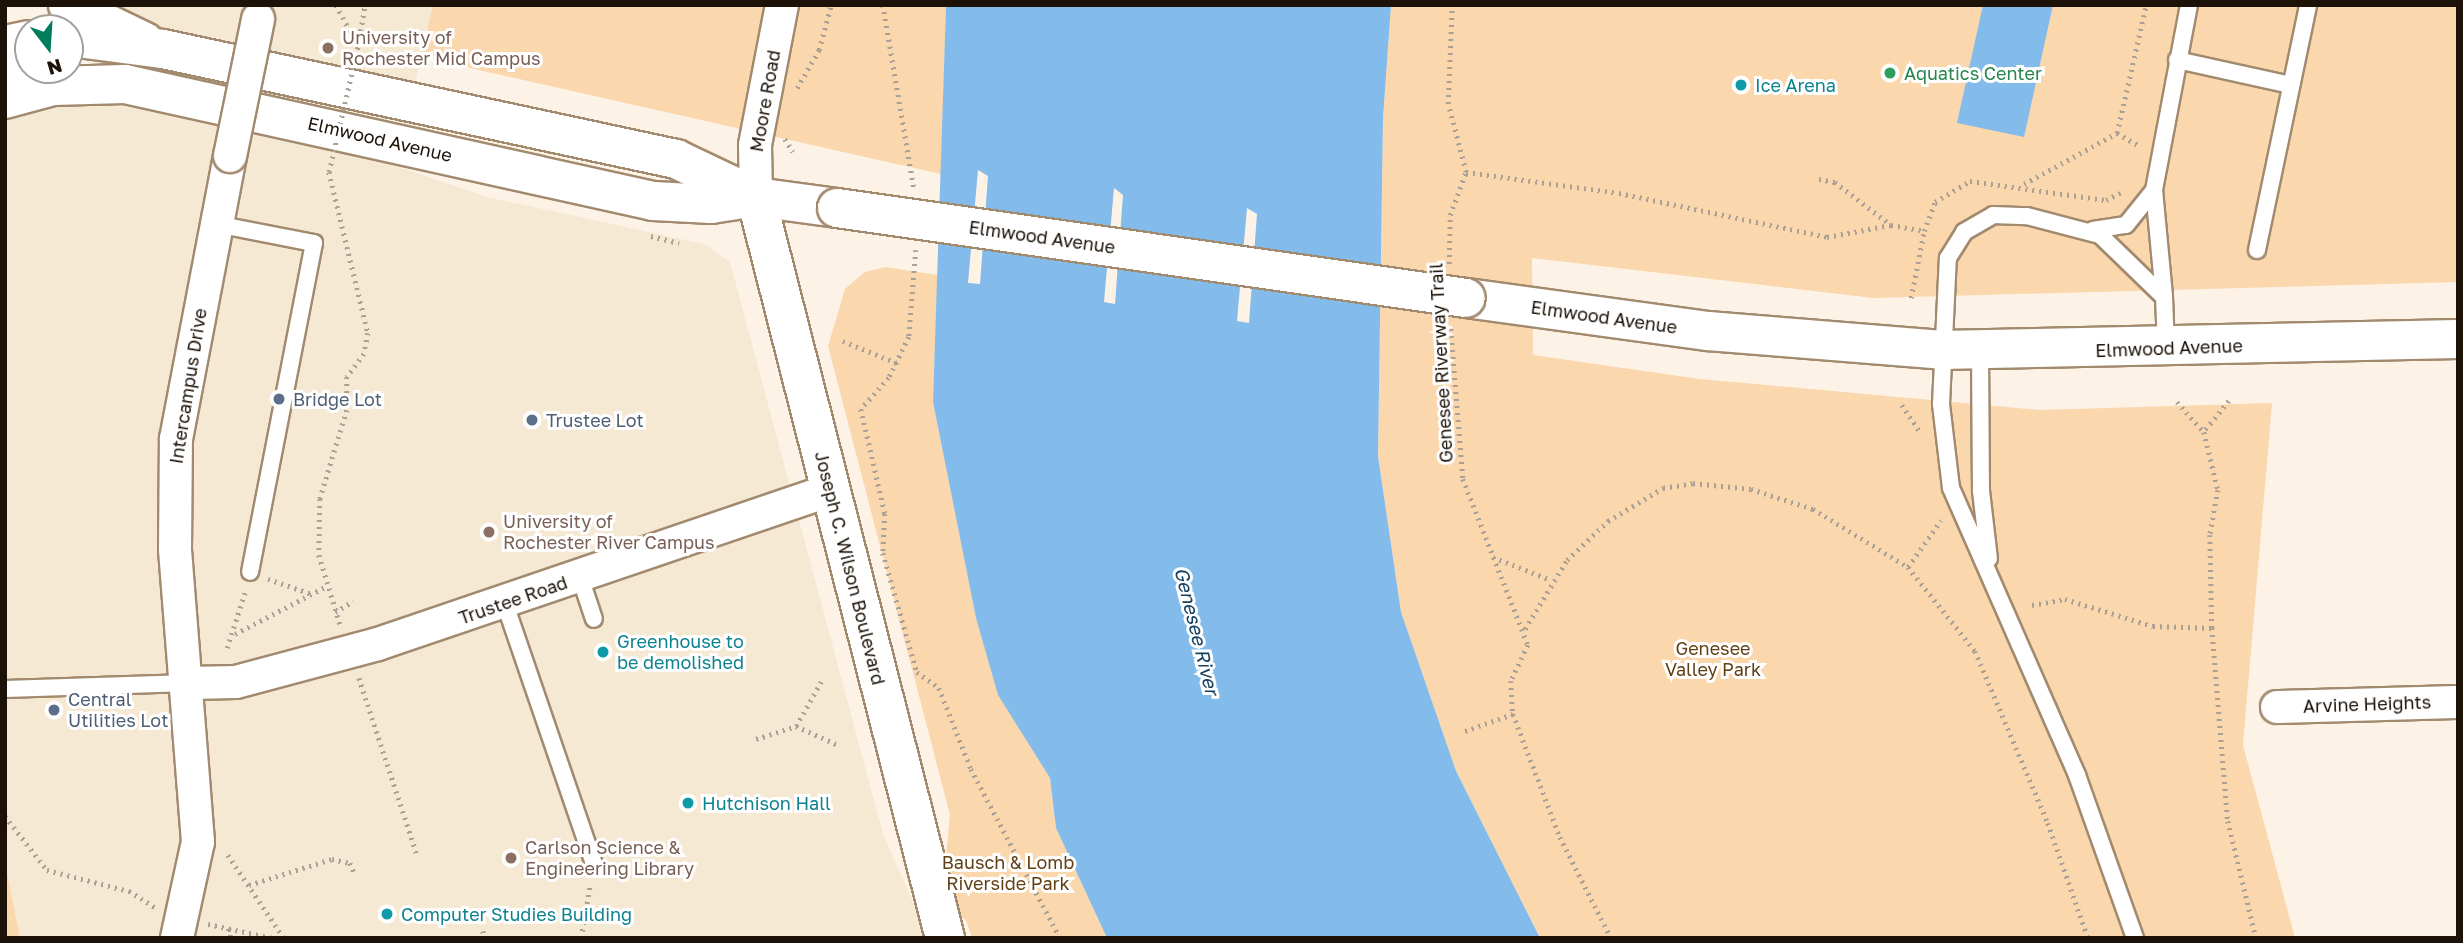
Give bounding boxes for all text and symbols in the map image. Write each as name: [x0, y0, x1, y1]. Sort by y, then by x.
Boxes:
north arrow: [14, 14, 84, 84]
place label: University of Rochester Mid Campus: [342, 27, 541, 70]
marker: University of Rochester Mid Campus: [320, 40, 336, 56]
street label: Moore Road: [745, 48, 785, 154]
text: N: [44, 55, 65, 81]
place label: Aquatics Center: [1904, 62, 2042, 84]
marker: Aquatics Center: [1882, 65, 1898, 81]
place label: Ice Arena: [1755, 74, 1836, 96]
marker: Ice Arena: [1733, 77, 1749, 93]
street label: Elmwood Avenue: [306, 112, 454, 166]
street label: Elmwood Avenue: [967, 216, 1117, 258]
street label: Genesee Riverway Trail: [1425, 263, 1457, 463]
street label: Elmwood Avenue: [1529, 296, 1679, 338]
street label: Intercampus Drive: [165, 307, 211, 465]
street label: Elmwood Avenue: [2095, 335, 2243, 361]
place label: Bridge Lot: [293, 388, 382, 410]
marker: Bridge Lot: [271, 391, 287, 407]
place label: Trustee Lot: [546, 409, 644, 431]
marker: Trustee Lot: [524, 412, 540, 428]
street label: Joseph C. Wilson Boulevard: [810, 449, 890, 687]
place label: University of Rochester River Campus: [503, 511, 714, 554]
marker: University of Rochester River Campus: [481, 524, 497, 540]
water label: Genesee River: [1170, 565, 1224, 697]
street label: Trustee Road: [456, 571, 570, 629]
place label: Greenhouse to be demolished: [617, 631, 744, 674]
park label: Genesee Valley Park: [1665, 638, 1761, 680]
marker: Greenhouse to be demolished: [595, 644, 611, 660]
place label: Central Utilities Lot: [68, 689, 168, 732]
street label: Arvine Heights: [2303, 691, 2431, 717]
marker: Central Utilities Lot: [46, 702, 62, 718]
place label: Hutchison Hall: [702, 792, 831, 814]
marker: Hutchison Hall: [680, 795, 696, 811]
place label: Carlson Science & Engineering Library: [525, 837, 694, 880]
marker: Carlson Science & Engineering Library: [503, 850, 519, 866]
park label: Bausch & Lomb Riverside Park: [942, 852, 1074, 894]
place label: Computer Studies Building: [401, 903, 632, 925]
marker: Computer Studies Building: [379, 906, 395, 922]

